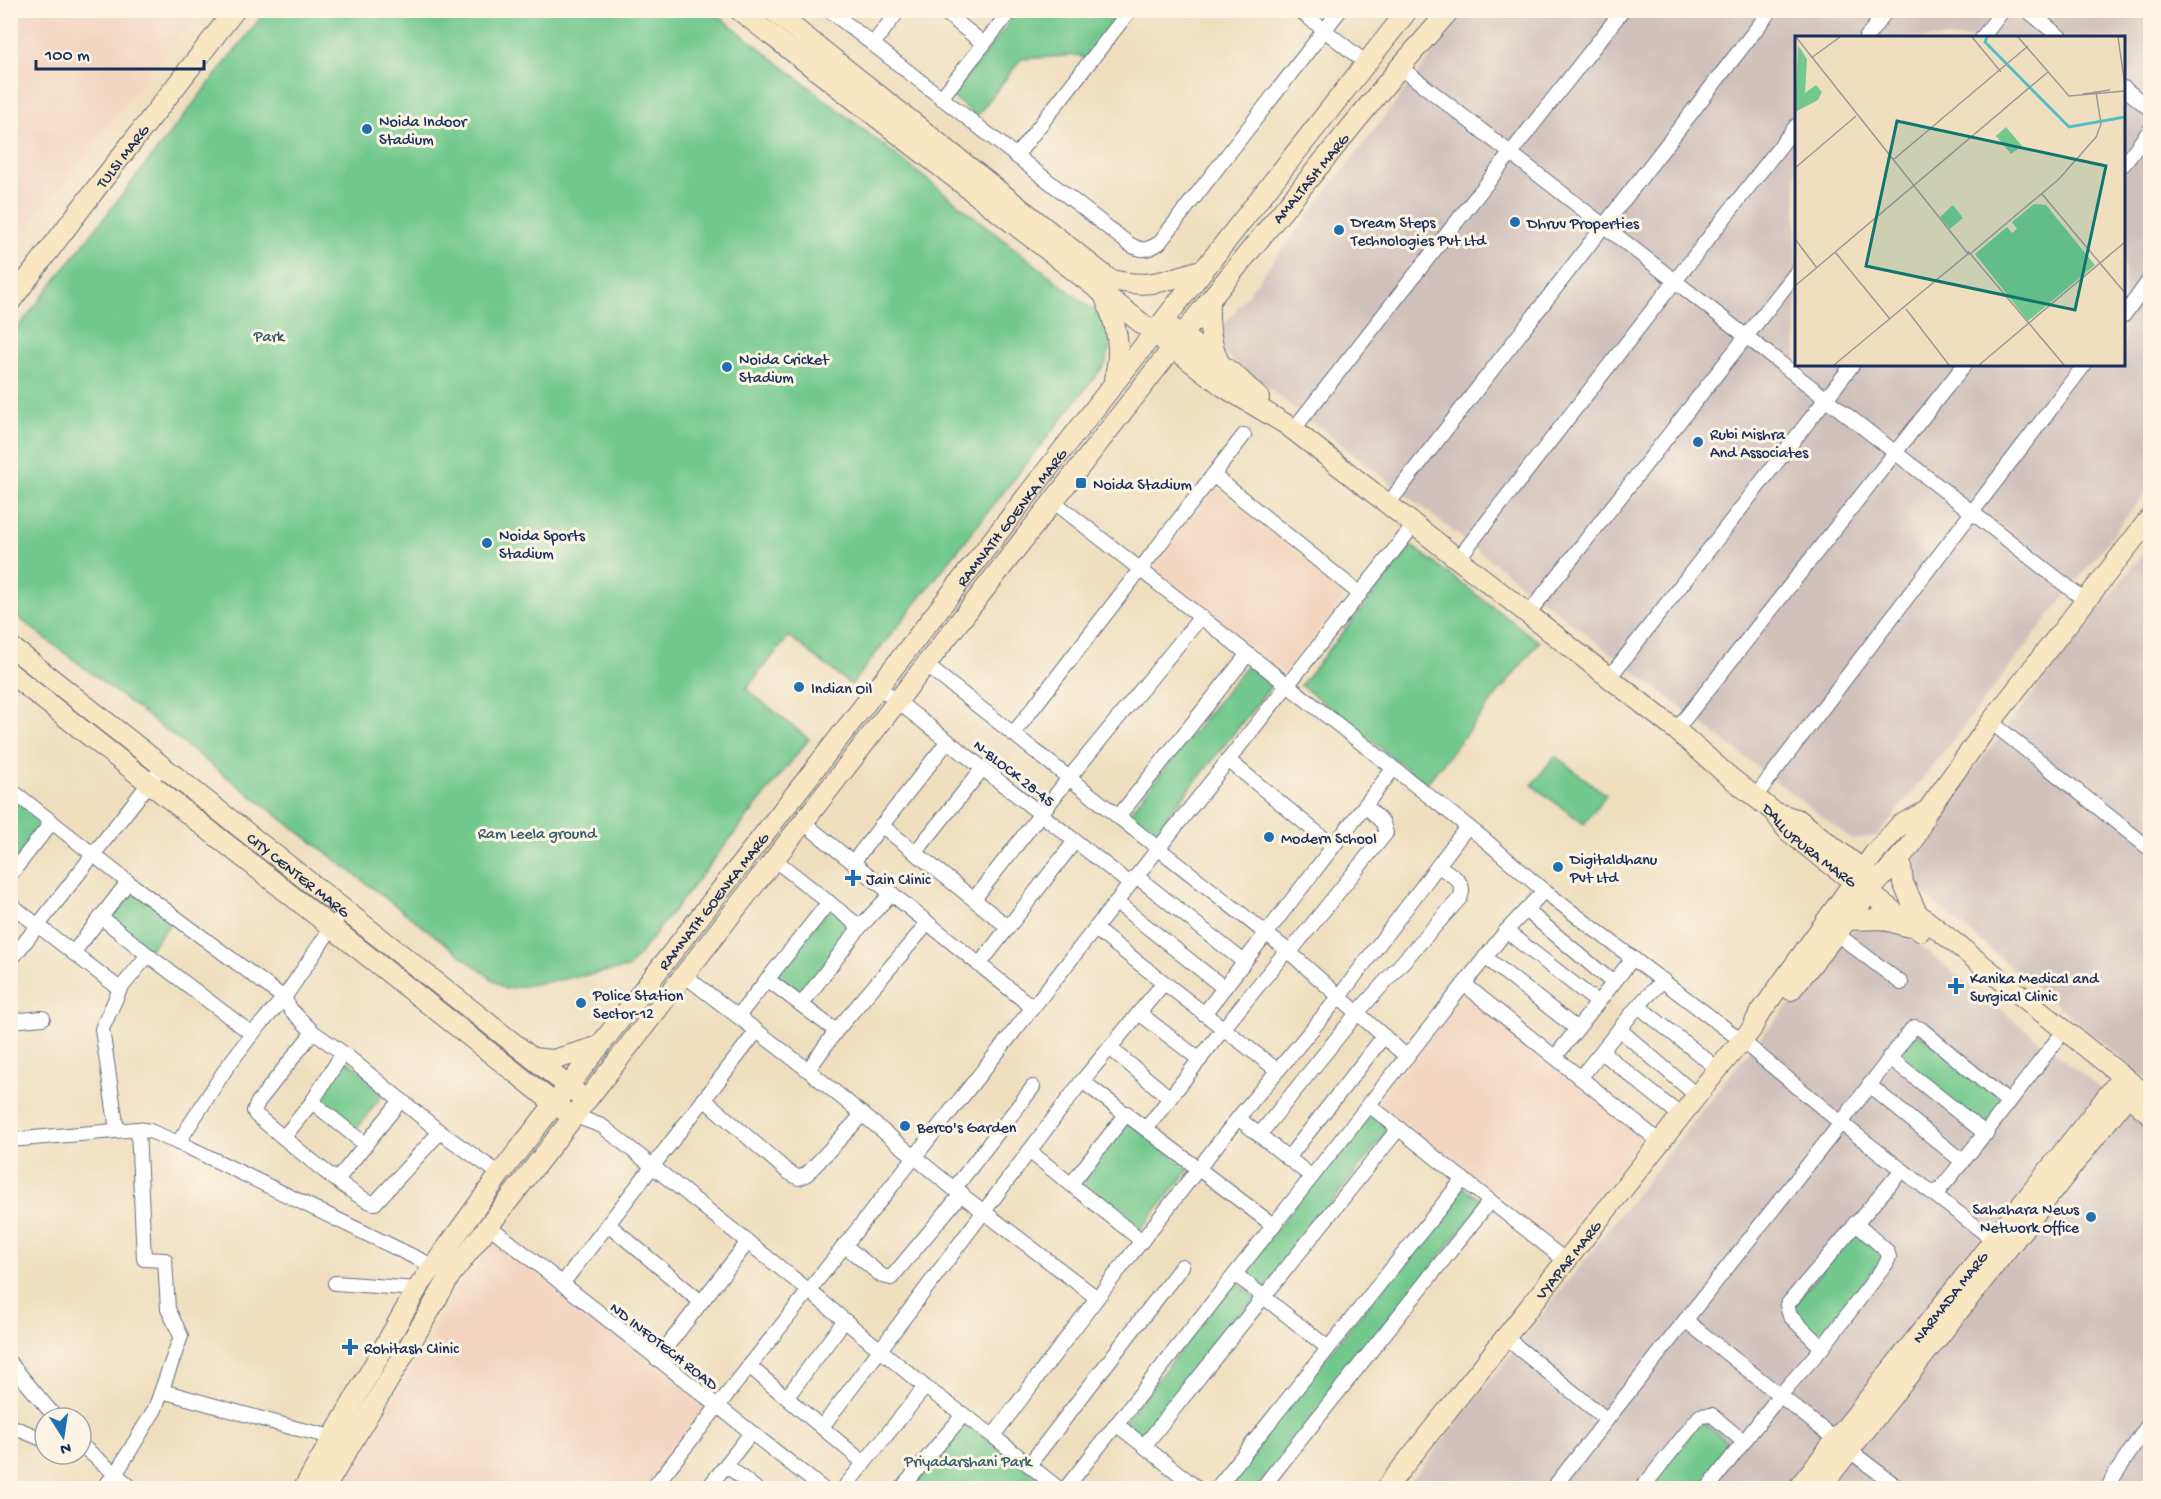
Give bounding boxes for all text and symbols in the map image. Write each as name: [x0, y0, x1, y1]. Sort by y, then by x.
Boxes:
scale bar: [36, 33, 204, 71]
inset map: [1795, 36, 2125, 366]
text: 100 m: [44, 46, 90, 67]
place label: Noida Indoor Stadium: [379, 114, 468, 151]
street label: TULSI MARG: [93, 122, 156, 194]
marker: Noida Indoor Stadium: [360, 122, 374, 136]
street label: AMALTASH MARG: [1270, 130, 1355, 229]
place label: Dream Steps Technologies Pvt Ltd: [1350, 215, 1487, 252]
marker: Dhruv Properties: [1508, 215, 1522, 229]
place label: Dhruv Properties: [1526, 216, 1640, 235]
marker: Dream Steps Technologies Pvt Ltd: [1332, 223, 1346, 237]
park label: Park: [253, 329, 286, 348]
place label: Noida Cricket Stadium: [739, 352, 830, 389]
marker: Noida Cricket Stadium: [720, 360, 734, 374]
place label: Rubi Mishra And Associates: [1710, 427, 1809, 464]
marker: Rubi Mishra And Associates: [1691, 435, 1705, 449]
street label: RAMNATH GOENKA MARG: [954, 446, 1073, 591]
marker: Noida Stadium: [1074, 476, 1088, 490]
place label: Noida Stadium: [1093, 477, 1192, 496]
place label: Noida Sports Stadium: [499, 528, 586, 565]
marker: Noida Sports Stadium: [480, 536, 494, 550]
marker: Indian Oil: [792, 680, 806, 694]
place label: Indian Oil: [811, 681, 872, 700]
street label: N-BLOCK 28-45: [968, 737, 1057, 812]
street label: DALLUPURA MARG: [1757, 800, 1860, 894]
park label: Ram Leela ground: [478, 826, 598, 845]
street label: RAMNATH GOENKA MARG: [656, 829, 775, 975]
street label: CITY CENTER MARG: [241, 830, 353, 924]
marker: Modern School: [1262, 830, 1276, 844]
place label: Modern School: [1281, 831, 1377, 850]
place label: Digitaldhanu Pvt Ltd: [1569, 852, 1658, 889]
marker: Digitaldhanu Pvt Ltd: [1551, 860, 1565, 874]
marker: Jain Clinic: [844, 869, 862, 887]
place label: Jain Clinic: [866, 872, 931, 891]
place label: Kanika Medical and Surgical Clinic: [1970, 971, 2100, 1008]
marker: Kanika Medical and Surgical Clinic: [1947, 977, 1965, 995]
place label: Police Station Sector-12: [592, 988, 684, 1025]
marker: Police Station Sector-12: [574, 996, 588, 1010]
marker: Berco's Garden: [898, 1119, 912, 1133]
place label: Berco's Garden: [916, 1120, 1017, 1139]
place label: Sahahara News Network Office: [1972, 1202, 2080, 1239]
marker: Sahahara News Network Office: [2084, 1210, 2098, 1224]
street label: VYAPAR MARG: [1532, 1217, 1608, 1305]
street label: NARMADA MARG: [1910, 1248, 1994, 1348]
street label: ND INFOTECH ROAD: [605, 1300, 721, 1396]
marker: Rohitash Clinic: [341, 1338, 359, 1356]
place label: Rohitash Clinic: [364, 1341, 459, 1360]
north arrow: [33, 1406, 93, 1466]
text: N: [58, 1437, 72, 1458]
park label: Priyadarshani Park: [903, 1454, 1034, 1473]

